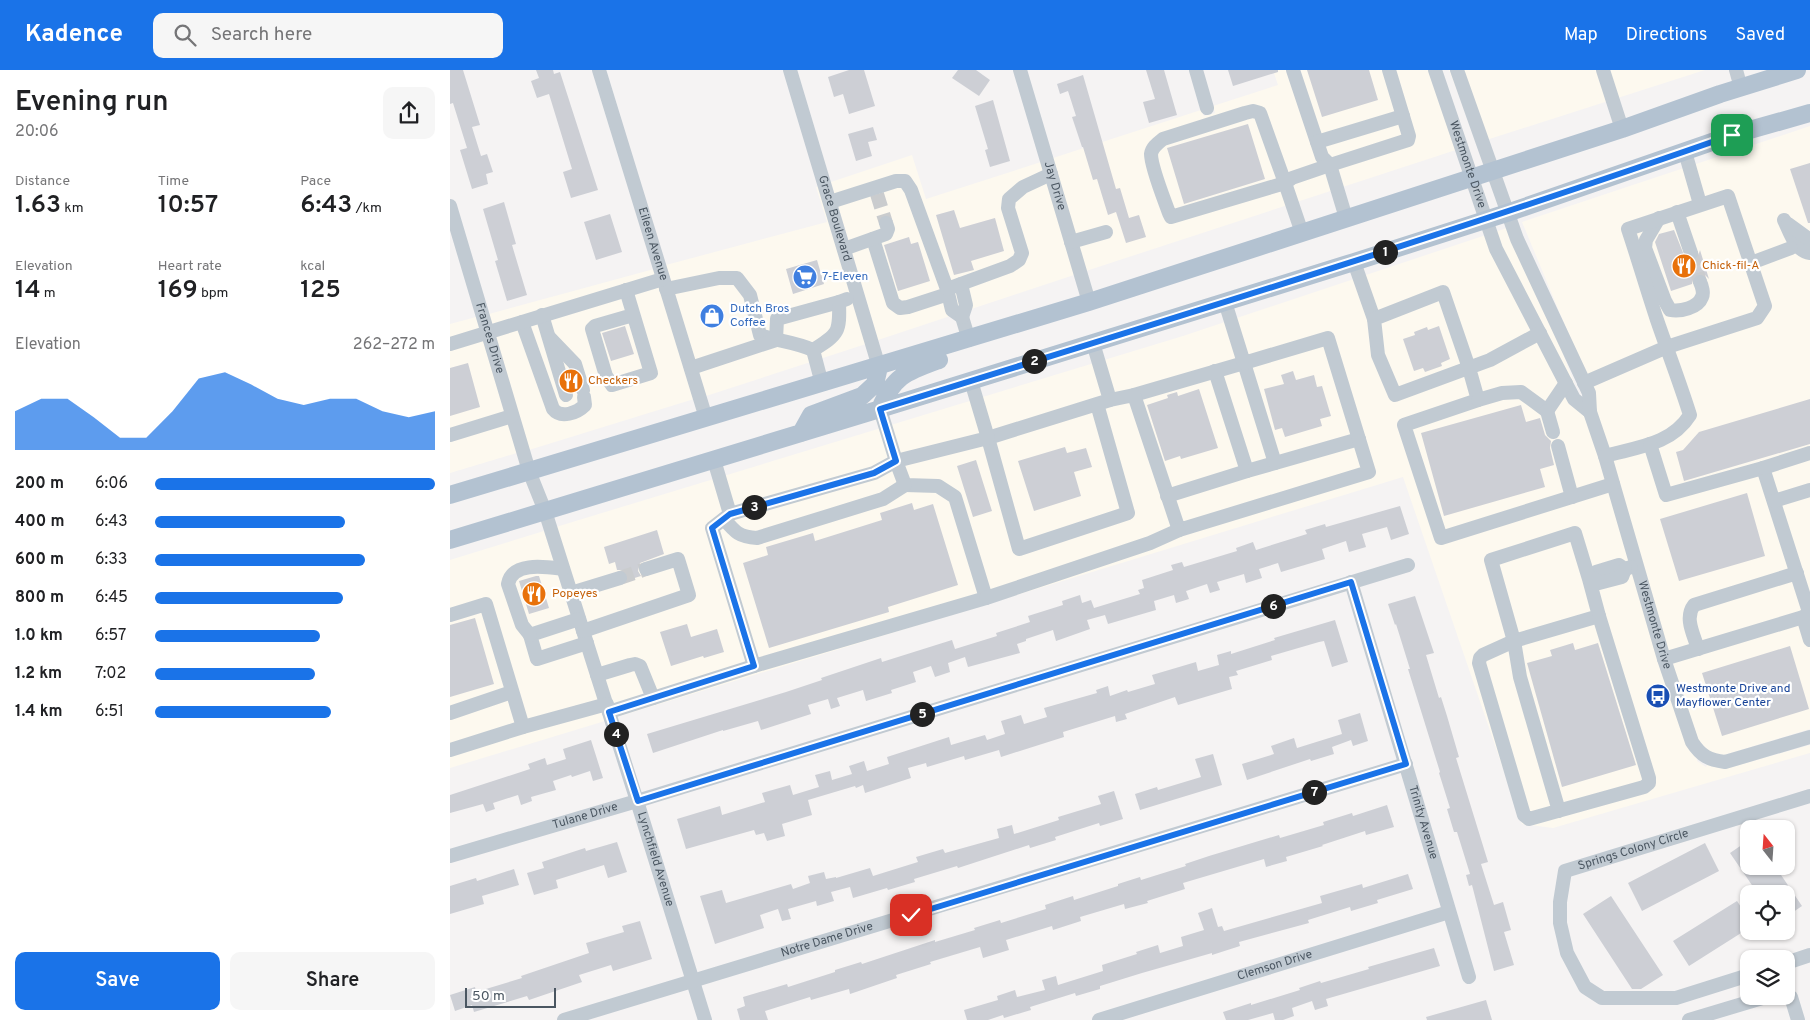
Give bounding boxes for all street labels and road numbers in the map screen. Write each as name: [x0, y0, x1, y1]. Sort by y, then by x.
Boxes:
street label: Westmonte Drive: [1445, 119, 1490, 211]
street label: Jay Drive: [1040, 159, 1069, 212]
street label: Grace Boulevard: [814, 174, 855, 263]
street label: Eileen Avenue: [634, 205, 671, 283]
street label: Frances Drive: [471, 301, 508, 376]
street label: Westmonte Drive: [1634, 579, 1675, 672]
street label: Trinity Avenue: [1404, 783, 1441, 862]
street label: Tulane Drive: [551, 799, 620, 833]
street label: Lynchfield Avenue: [633, 810, 677, 909]
street label: Springs Colony Circle: [1576, 826, 1691, 875]
street label: Notre Dame Drive: [779, 918, 875, 962]
street label: Clemson Drive: [1235, 947, 1314, 985]

